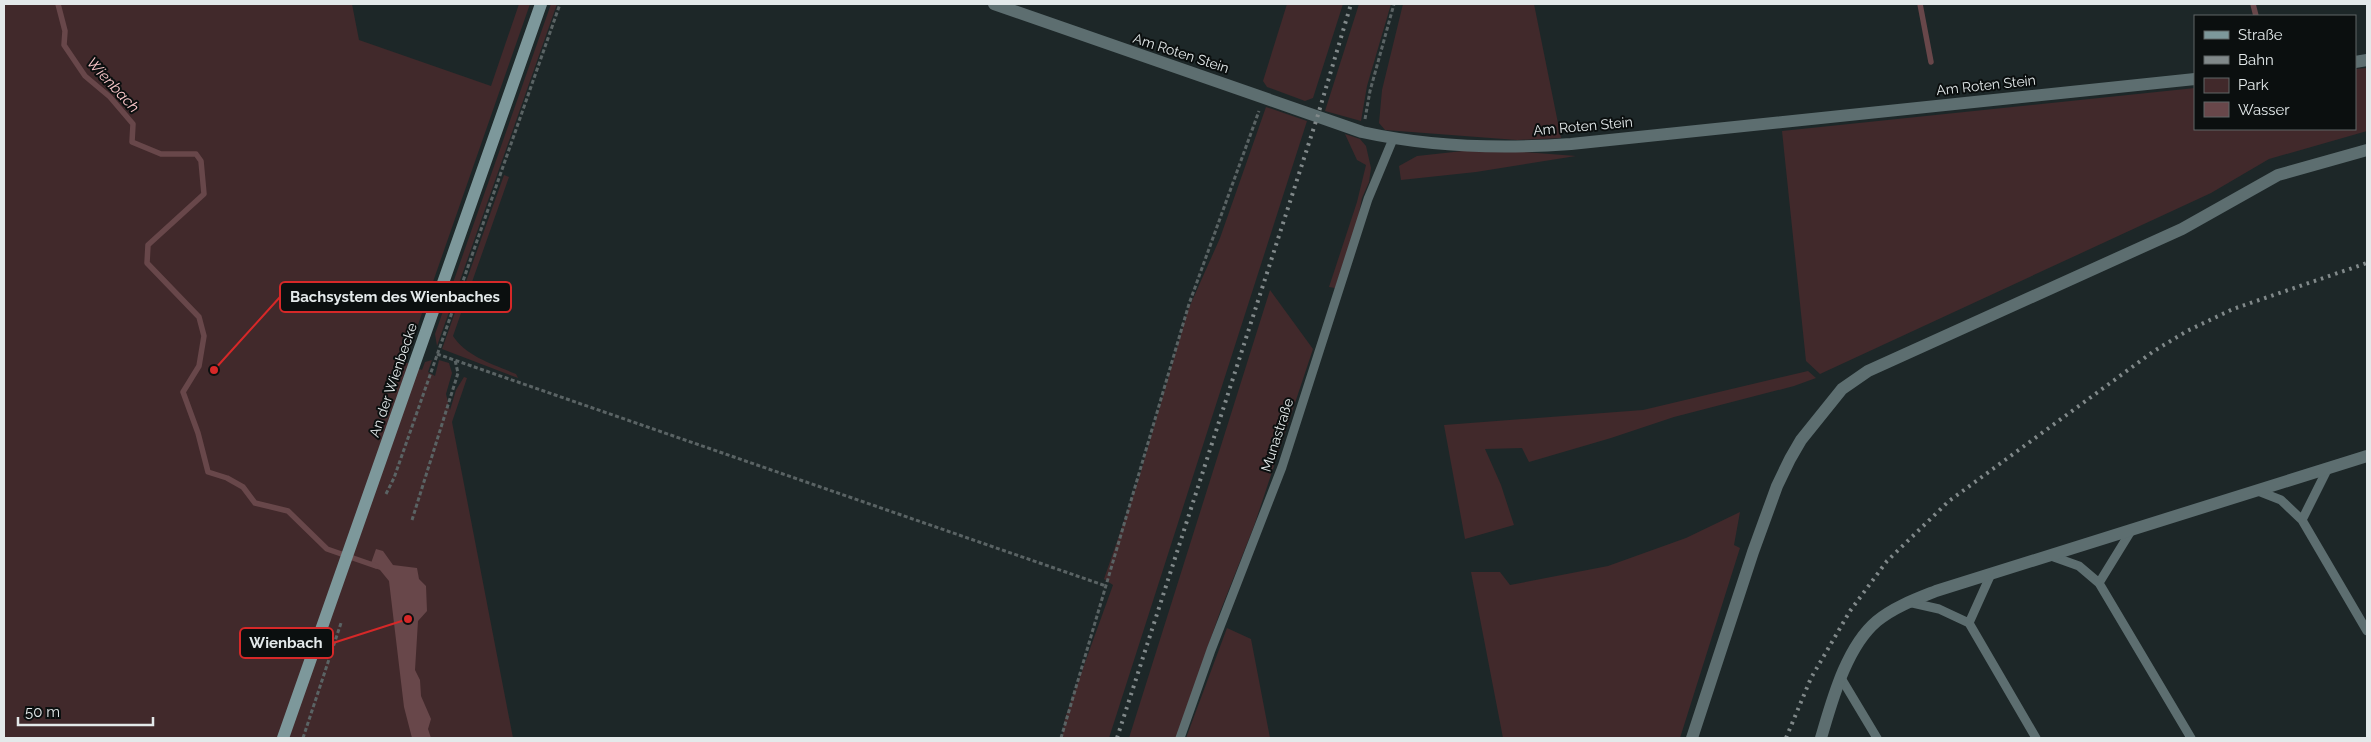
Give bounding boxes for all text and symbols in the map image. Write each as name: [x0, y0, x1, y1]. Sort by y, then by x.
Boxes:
legend: [2194, 15, 2356, 130]
text: Straße: [2238, 26, 2283, 44]
street label: Am Roten Stein: [1131, 30, 1231, 76]
text: Bahn: [2238, 51, 2274, 69]
water label: Wienbach: [83, 54, 143, 116]
street label: Am Roten Stein: [1935, 72, 2037, 98]
text: Park: [2238, 76, 2269, 94]
text: Wasser: [2238, 101, 2290, 119]
street label: Am Roten Stein: [1533, 114, 1633, 138]
callout: Bachsystem des Wienbaches: [280, 282, 511, 312]
text: Bachsystem des Wienbaches: [290, 288, 500, 306]
street label: An der Wienbecke: [366, 321, 420, 439]
street label: Munastraße: [1258, 396, 1296, 474]
callout: Wienbach: [240, 628, 333, 658]
text: Wienbach: [249, 634, 323, 652]
scale bar: [18, 694, 152, 726]
text: 50 m: [25, 703, 60, 721]

